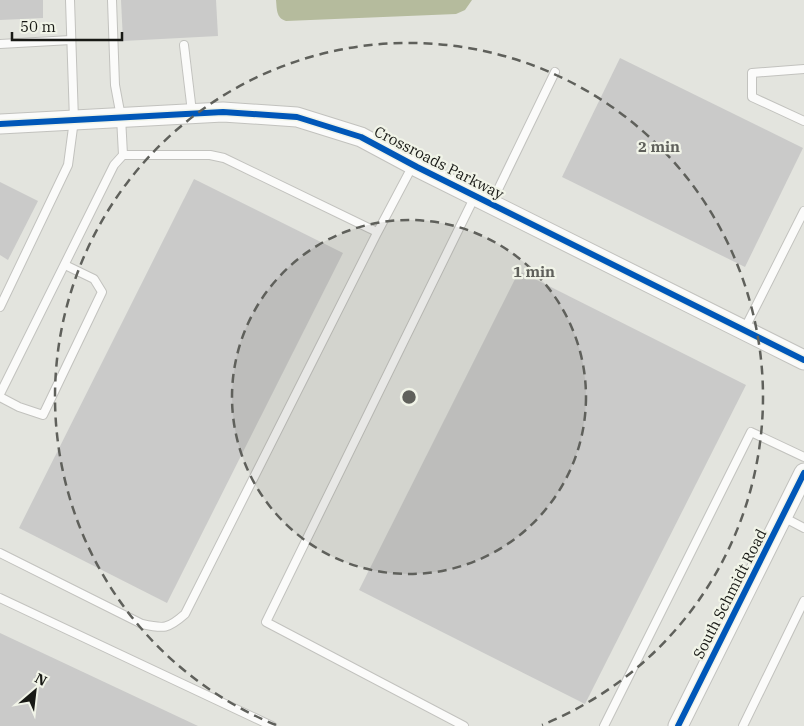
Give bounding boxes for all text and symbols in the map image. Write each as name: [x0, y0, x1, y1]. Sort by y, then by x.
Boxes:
scale bar: [12, 10, 122, 42]
text: 50 m: [20, 17, 56, 36]
street label: Crossroads Parkway: [371, 122, 507, 203]
text: 2 min: [638, 137, 680, 156]
text: 1 min: [513, 262, 555, 281]
centre of rings: [400, 388, 418, 406]
street label: South Schmidt Road: [689, 526, 771, 662]
north arrow: [10, 666, 60, 716]
text: N: [32, 669, 50, 690]

